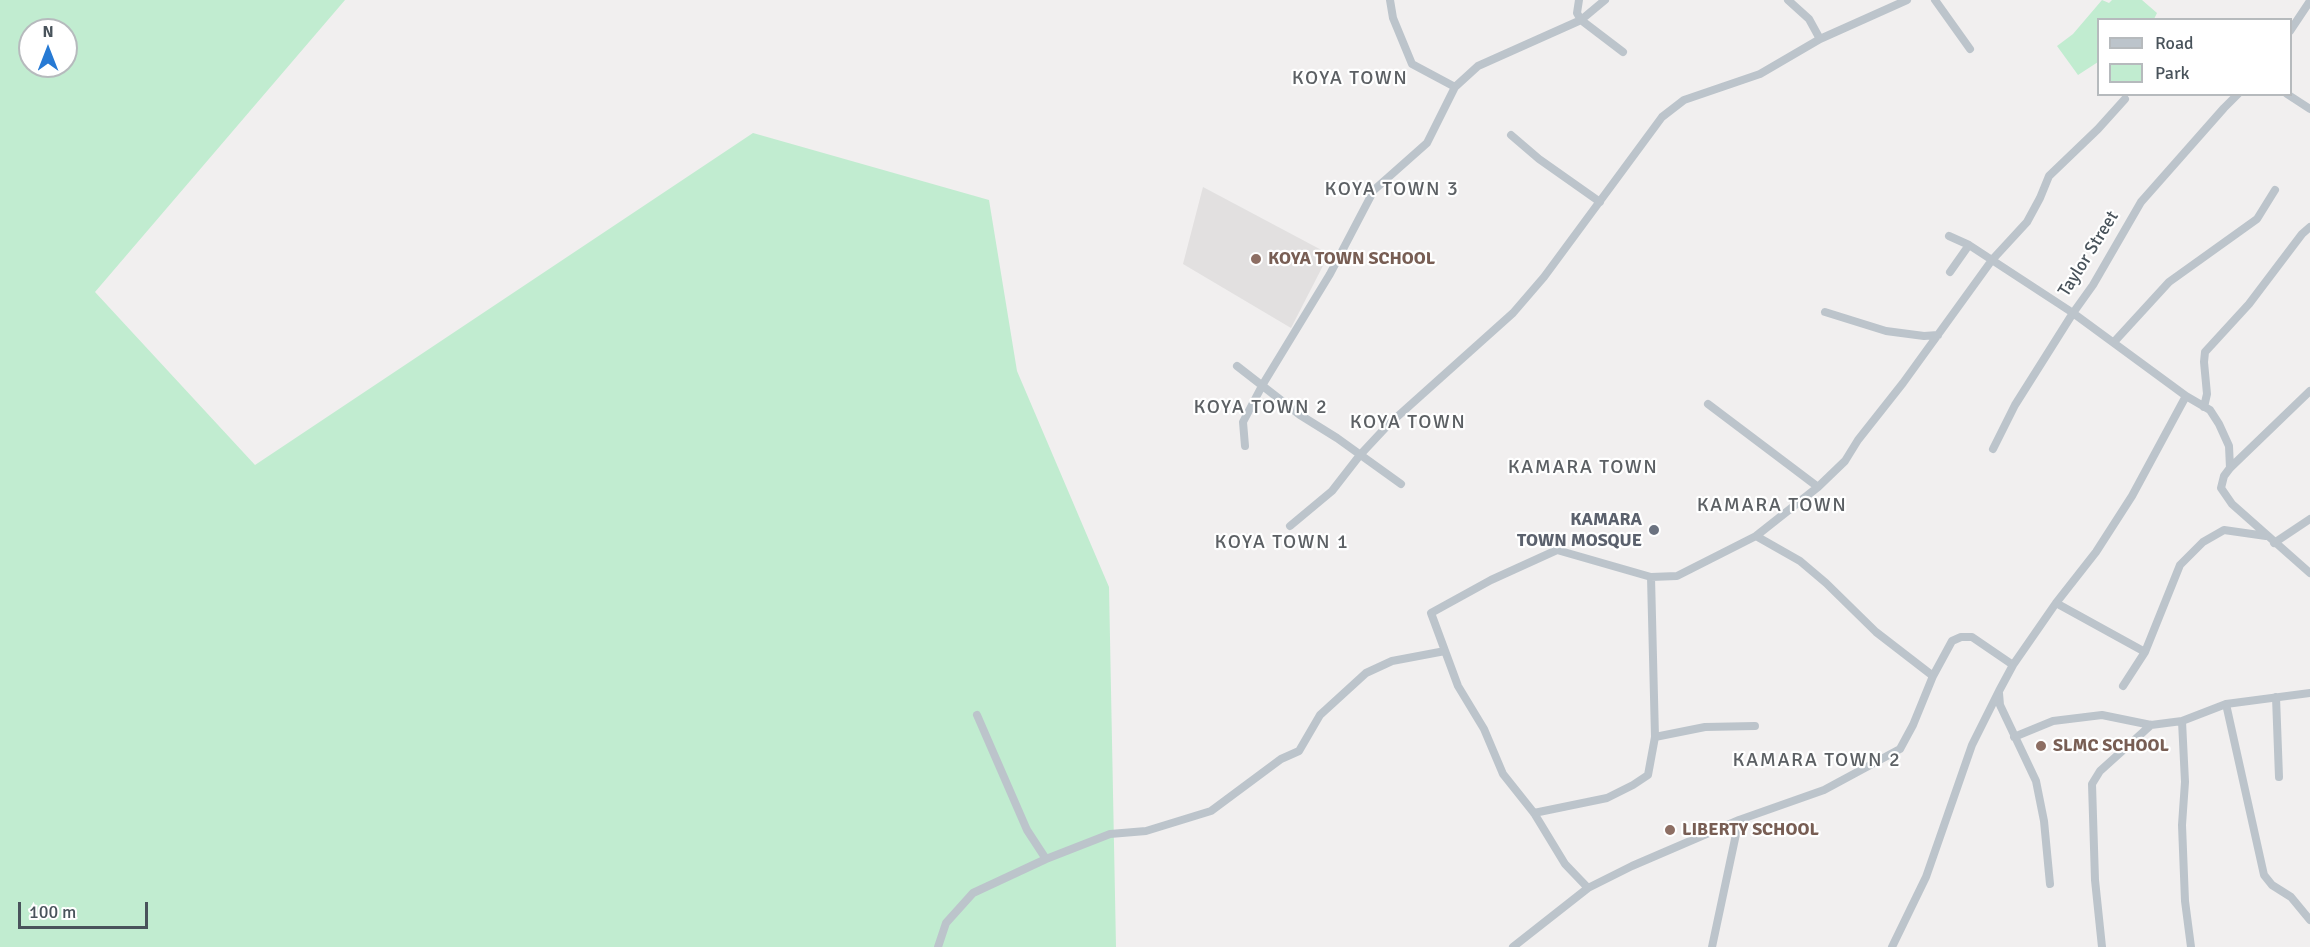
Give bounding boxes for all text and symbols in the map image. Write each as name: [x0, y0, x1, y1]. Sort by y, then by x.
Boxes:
north arrow: [18, 18, 78, 78]
legend: [2097, 18, 2292, 96]
text: N: [42, 22, 54, 42]
text: Road: [2155, 32, 2194, 54]
text: Park: [2155, 62, 2190, 84]
district label: KOYA TOWN: [1292, 67, 1408, 91]
district label: KOYA TOWN 3: [1325, 178, 1459, 202]
street label: Taylor Street: [2054, 207, 2124, 301]
place label: KOYA TOWN SCHOOL: [1268, 248, 1435, 270]
marker: KOYA TOWN SCHOOL: [1249, 252, 1263, 266]
district label: KOYA TOWN 2: [1194, 396, 1328, 420]
district label: KOYA TOWN: [1350, 411, 1466, 435]
district label: KAMARA TOWN: [1508, 456, 1658, 480]
district label: KAMARA TOWN: [1697, 494, 1847, 518]
place label: KAMARA TOWN MOSQUE: [1517, 509, 1642, 552]
marker: KAMARA TOWN MOSQUE: [1647, 523, 1661, 537]
district label: KOYA TOWN 1: [1215, 531, 1349, 555]
place label: SLMC SCHOOL: [2053, 735, 2169, 757]
marker: SLMC SCHOOL: [2034, 739, 2048, 753]
district label: KAMARA TOWN 2: [1733, 749, 1901, 773]
place label: LIBERTY SCHOOL: [1682, 819, 1819, 841]
marker: LIBERTY SCHOOL: [1663, 823, 1677, 837]
scale bar: [21, 890, 152, 928]
text: 100 m: [29, 901, 76, 923]

